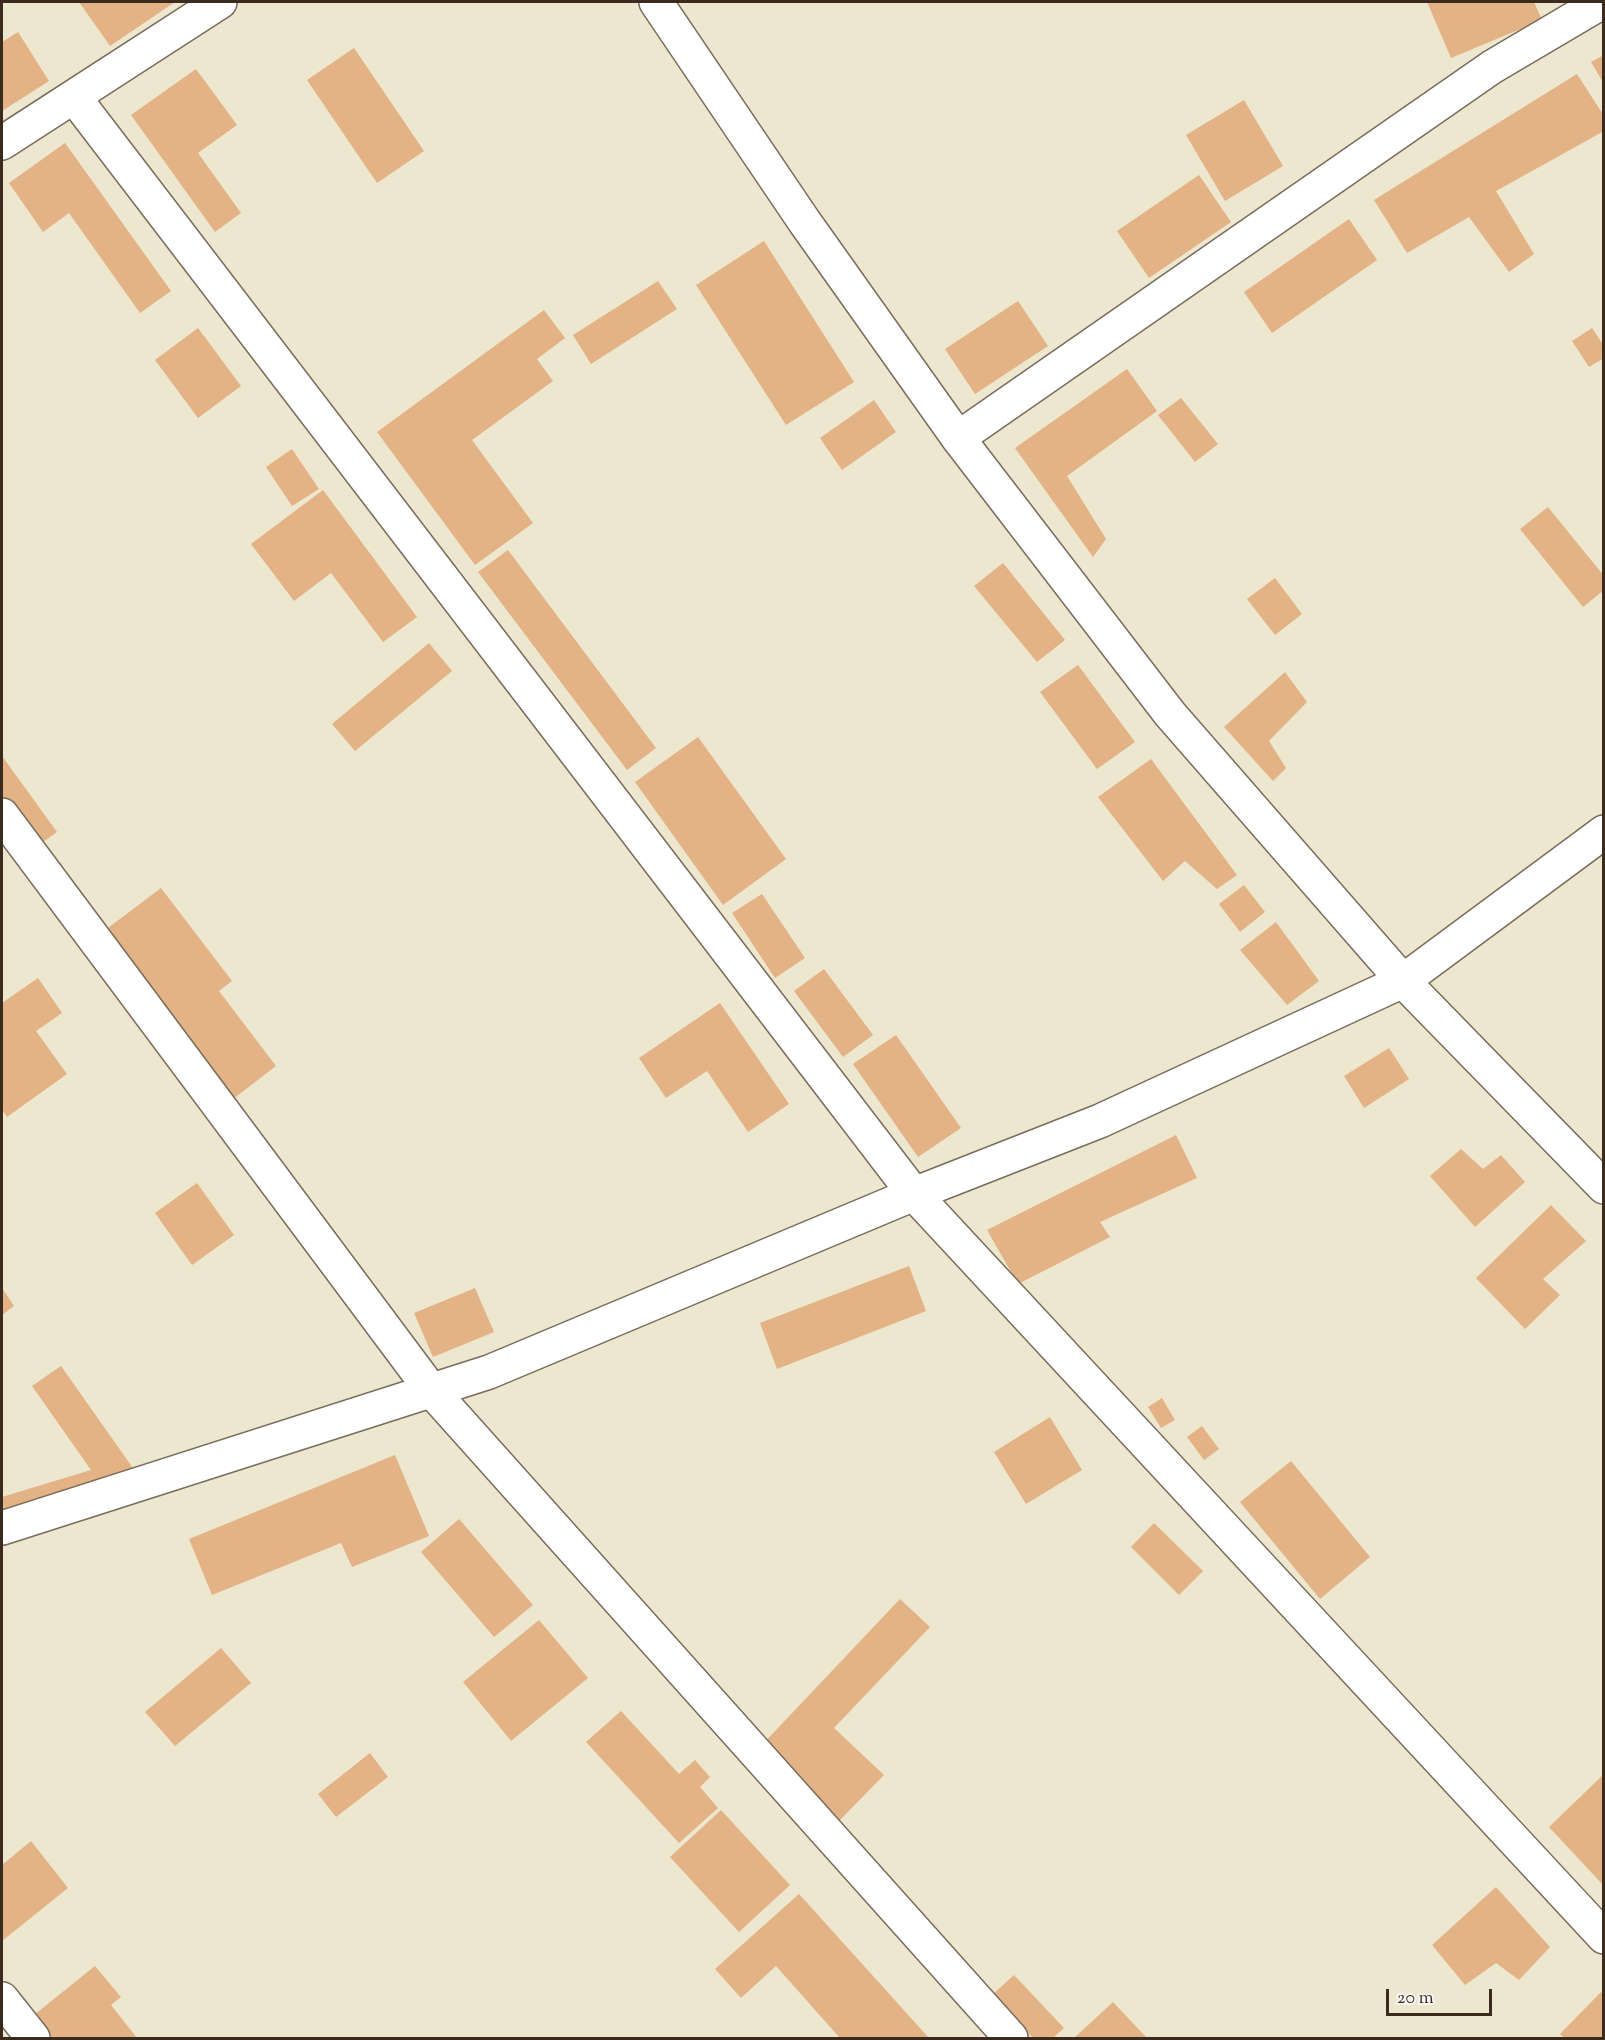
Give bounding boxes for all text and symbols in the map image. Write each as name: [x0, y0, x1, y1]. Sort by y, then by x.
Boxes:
scale bar: [1389, 1977, 1496, 2015]
text: 20 m: [1397, 1986, 1434, 2012]

